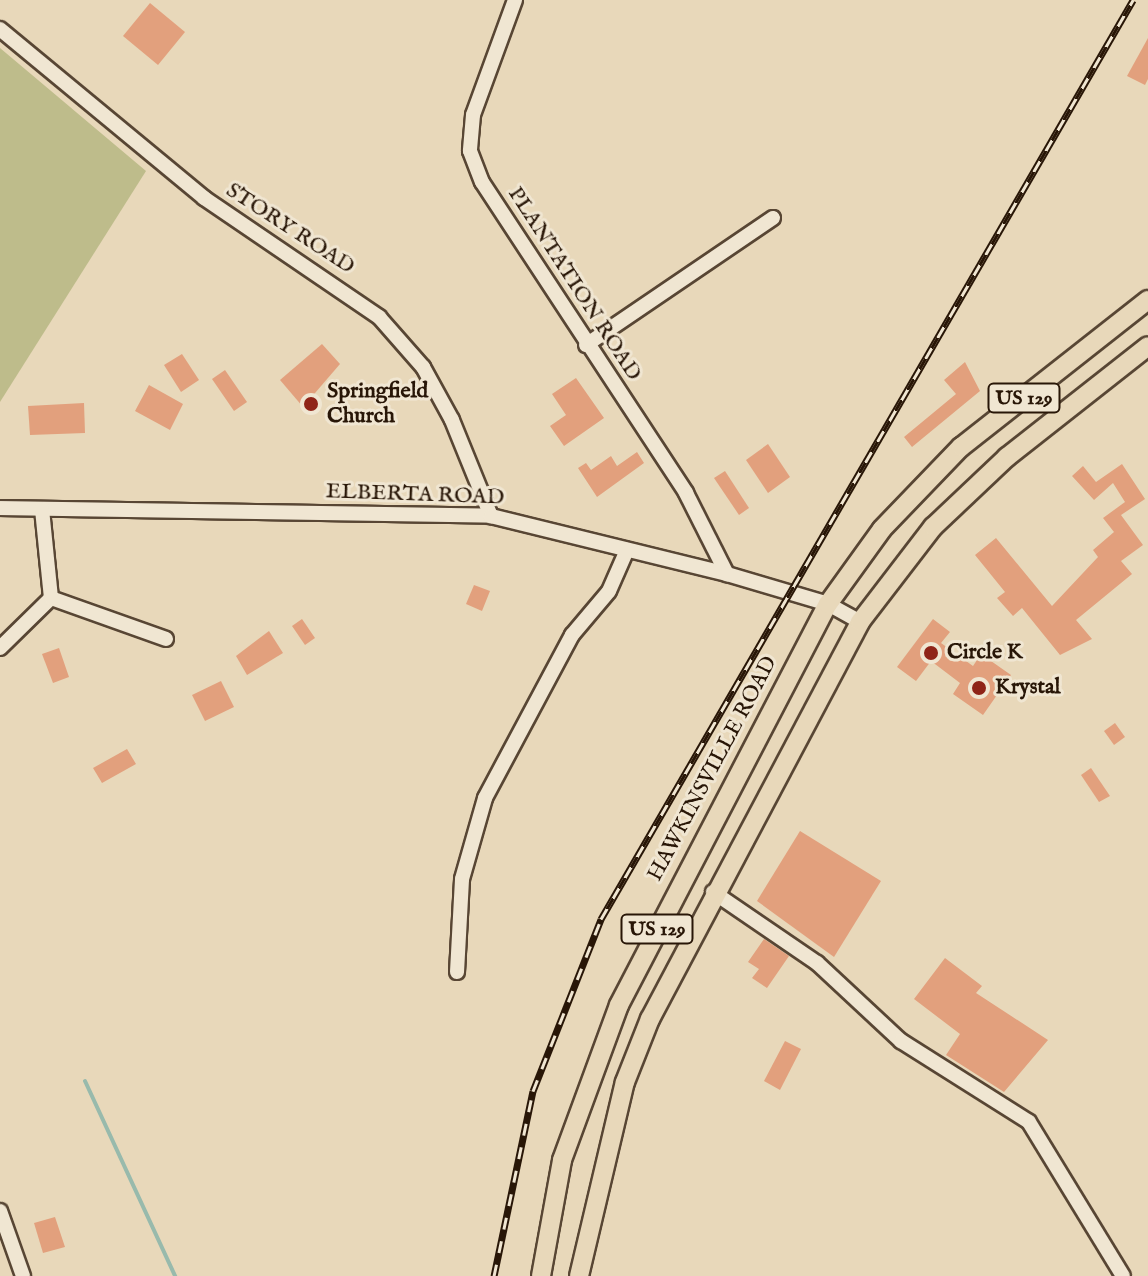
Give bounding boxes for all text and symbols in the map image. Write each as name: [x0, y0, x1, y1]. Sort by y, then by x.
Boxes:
street label: STORY ROAD: [221, 178, 359, 280]
street label: PLANTATION ROAD: [502, 182, 646, 386]
place label: Springfield Church: [327, 378, 428, 430]
road number: US 129: [986, 382, 1062, 414]
marker: Springfield Church: [302, 395, 320, 413]
street label: ELBERTA ROAD: [325, 479, 505, 511]
place label: Circle K: [947, 640, 1023, 666]
marker: Circle K: [922, 644, 940, 662]
street label: HAWKINSVILLE ROAD: [642, 652, 784, 886]
place label: Krystal: [995, 675, 1061, 701]
marker: Krystal: [970, 679, 988, 697]
road number: US 129: [619, 913, 695, 945]

